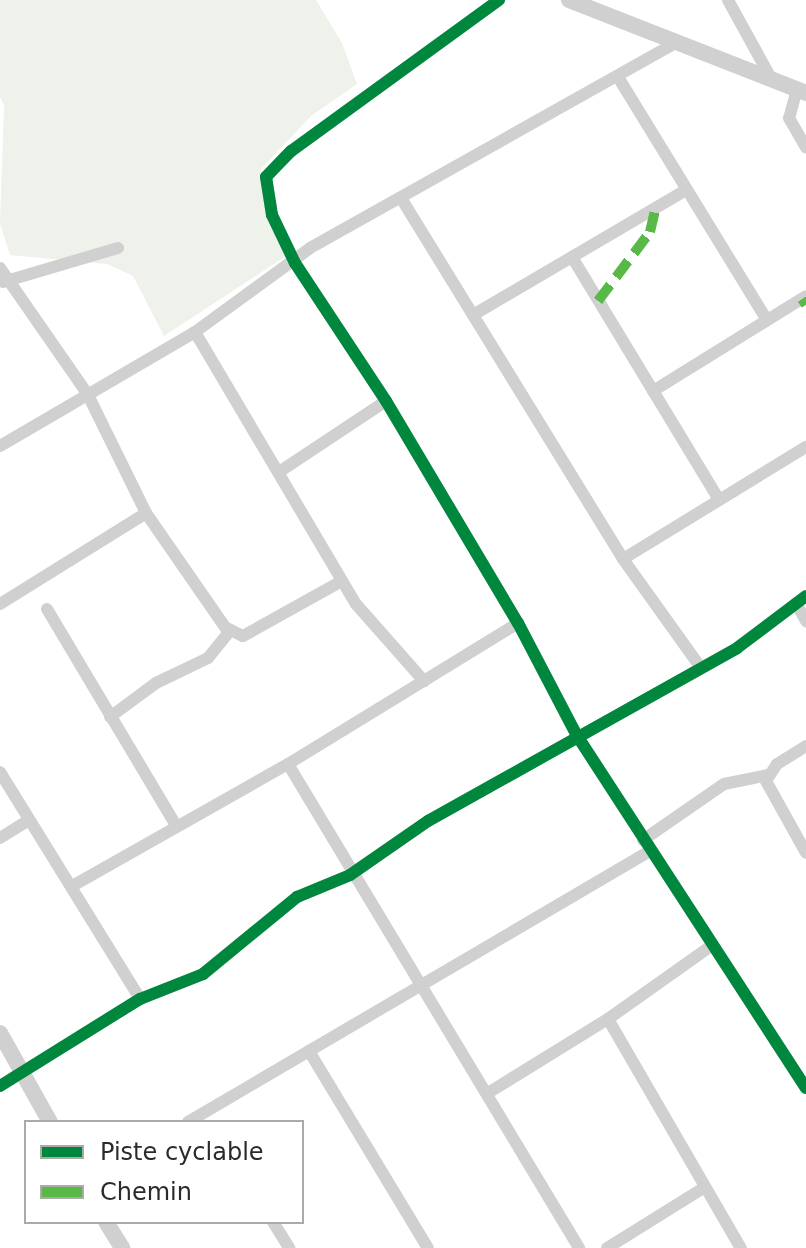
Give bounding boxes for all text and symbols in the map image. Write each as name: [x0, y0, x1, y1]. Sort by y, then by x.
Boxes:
legend: [24, 1120, 304, 1224]
text: Piste cyclable: [100, 1138, 264, 1166]
text: Chemin: [100, 1178, 192, 1206]

